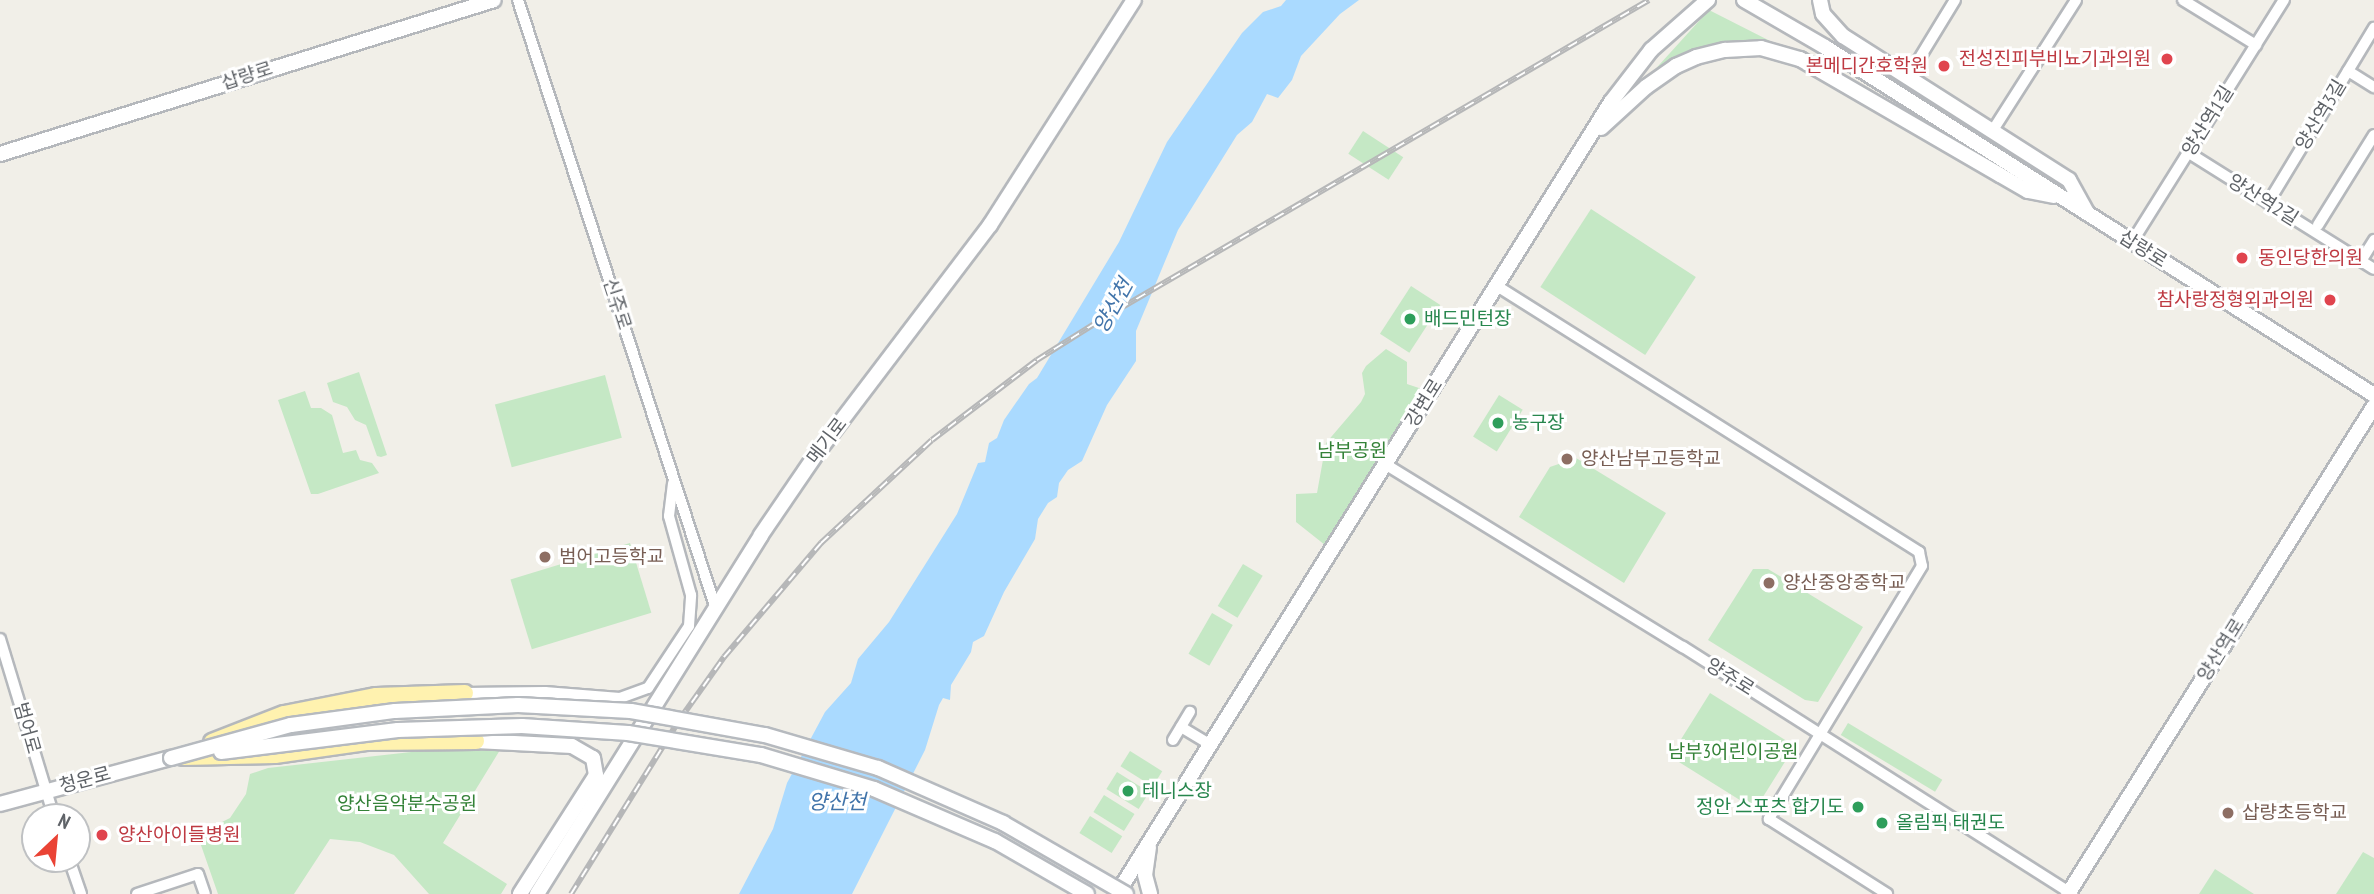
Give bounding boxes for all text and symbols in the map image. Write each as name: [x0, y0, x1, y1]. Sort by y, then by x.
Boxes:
place label: 전성진피부비뇨기과의원: [1959, 48, 2151, 70]
marker: 전성진피부비뇨기과의원: [2157, 49, 2177, 69]
place label: 본메디간호학원: [1806, 55, 1928, 77]
marker: 본메디간호학원: [1934, 56, 1954, 76]
street label: 삽량로: [219, 57, 275, 95]
street label: 양산역3길: [2291, 75, 2351, 155]
street label: 양산역1길: [2178, 82, 2238, 160]
street label: 양산역2길: [2224, 170, 2302, 230]
street label: 삽량로: [2115, 225, 2171, 273]
place label: 동인당한의원: [2258, 247, 2363, 269]
marker: 동인당한의원: [2232, 248, 2252, 268]
water label: 양산천: [1088, 275, 1138, 337]
street label: 신주로: [598, 276, 636, 332]
place label: 참사랑정형외과의원: [2157, 289, 2314, 311]
marker: 참사랑정형외과의원: [2320, 290, 2340, 310]
place label: 배드민턴장: [1424, 308, 1511, 330]
marker: 배드민턴장: [1402, 311, 1418, 327]
street label: 강변로: [1400, 375, 1448, 431]
place label: 농구장: [1512, 412, 1564, 434]
street label: 메기로: [802, 413, 852, 469]
marker: 농구장: [1490, 415, 1506, 431]
park label: 남부공원: [1317, 440, 1387, 462]
place label: 양산남부고등학교: [1581, 448, 1721, 470]
marker: 양산남부고등학교: [1559, 451, 1575, 467]
place label: 범어고등학교: [559, 546, 664, 568]
marker: 범어고등학교: [537, 549, 553, 565]
place label: 양산중앙중학교: [1783, 572, 1905, 594]
marker: 양산중앙중학교: [1761, 575, 1777, 591]
street label: 양산역로: [2193, 614, 2249, 686]
street label: 양주로: [1702, 653, 1758, 701]
street label: 범어로: [9, 700, 45, 756]
park label: 남부3어린이공원: [1668, 741, 1798, 763]
street label: 청운로: [57, 762, 113, 798]
place label: 테니스장: [1142, 780, 1212, 802]
marker: 테니스장: [1120, 783, 1136, 799]
water label: 양산천: [808, 789, 866, 815]
park label: 양산음악분수공원: [337, 793, 477, 815]
place label: 정안 스포츠 합기도: [1696, 796, 1844, 818]
marker: 정안 스포츠 합기도: [1850, 799, 1866, 815]
place label: 삽량초등학교: [2242, 802, 2347, 824]
north arrow: [21, 803, 91, 873]
marker: 삽량초등학교: [2220, 805, 2236, 821]
text: N: [54, 808, 74, 834]
place label: 올림픽 태권도: [1896, 812, 2005, 834]
marker: 올림픽 태권도: [1874, 815, 1890, 831]
place label: 양산아이들병원: [118, 824, 240, 846]
marker: 양산아이들병원: [92, 825, 112, 845]

